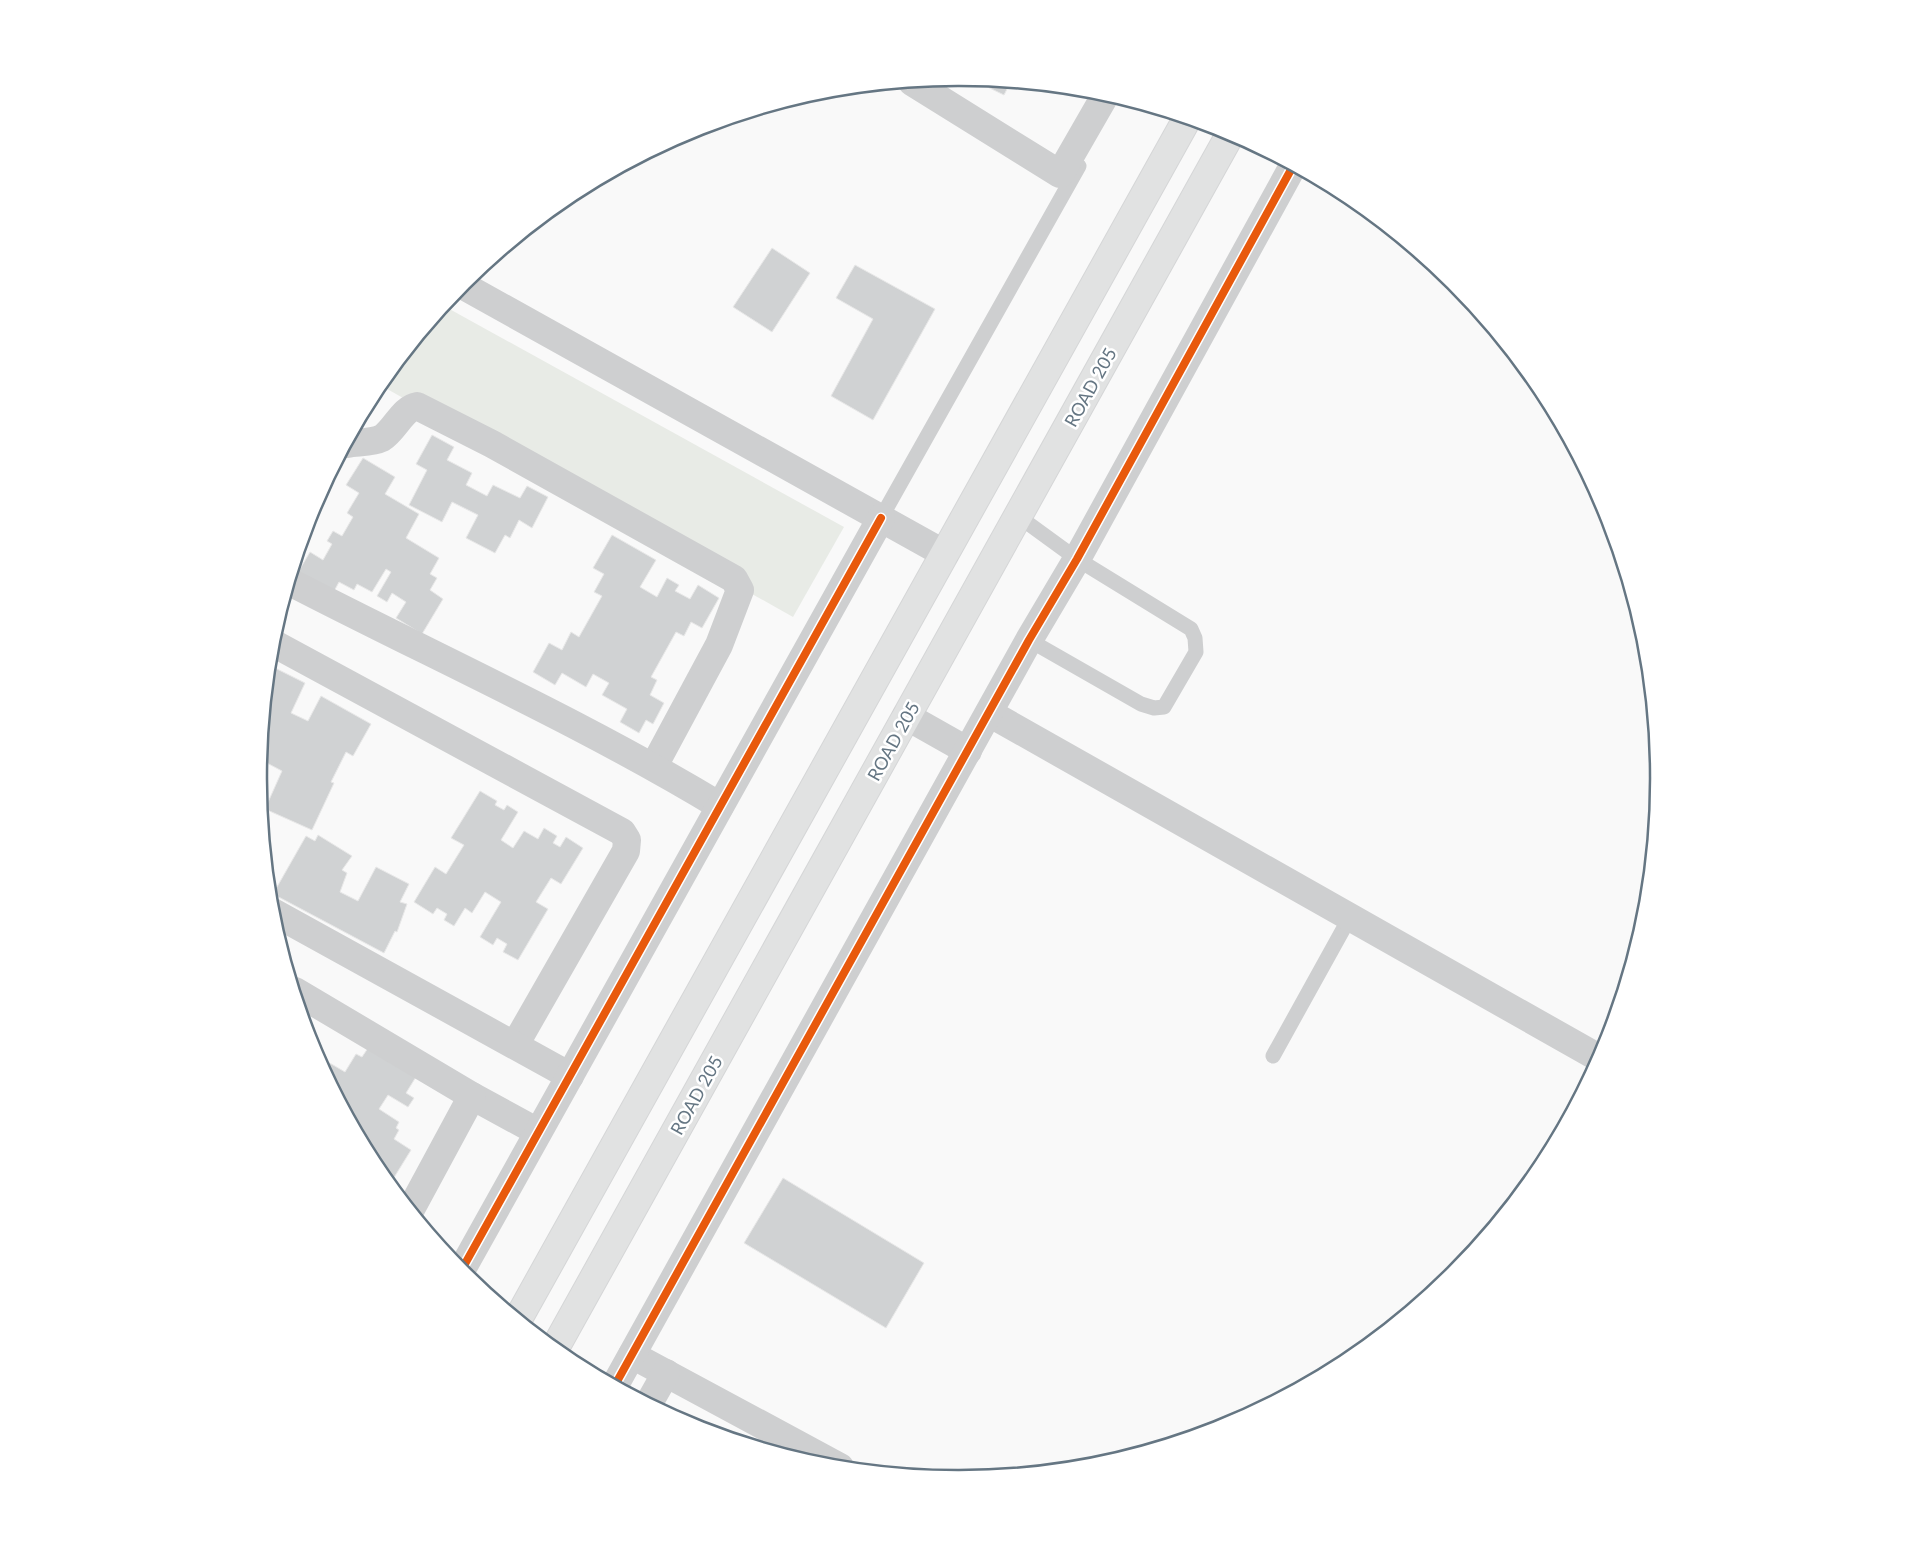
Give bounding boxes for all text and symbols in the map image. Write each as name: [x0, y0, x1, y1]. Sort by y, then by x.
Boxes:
street label: ROAD 205: [1059, 344, 1121, 430]
street label: ROAD 205: [862, 698, 924, 784]
street label: ROAD 205: [665, 1052, 727, 1138]

